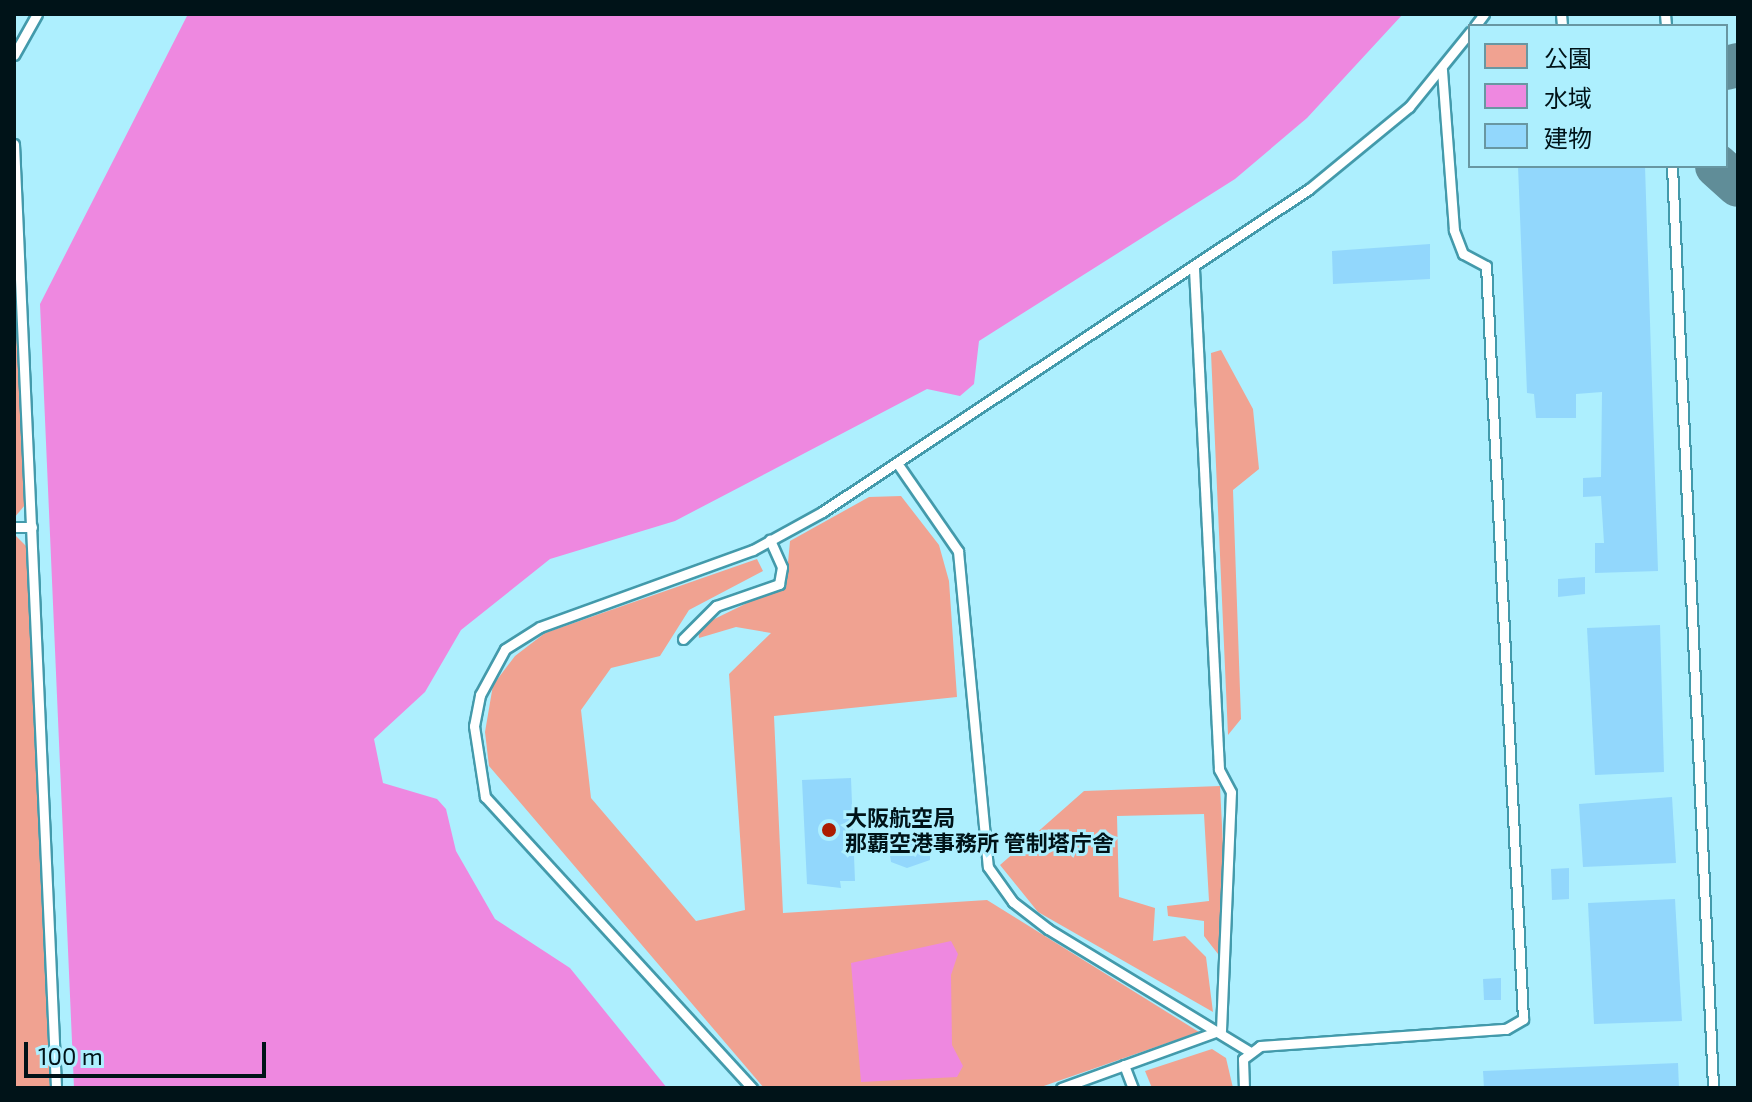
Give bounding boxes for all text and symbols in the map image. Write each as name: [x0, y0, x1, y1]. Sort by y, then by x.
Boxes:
legend: [1468, 24, 1728, 168]
text: 公園: [1544, 43, 1592, 72]
text: 水域: [1544, 83, 1592, 112]
text: 建物: [1544, 123, 1592, 152]
place label: 大阪航空局 那覇空港事務所 管制塔庁舎: [845, 804, 1114, 856]
marker: 大阪航空局 那覇空港事務所 管制塔庁舎: [820, 821, 838, 839]
scale bar: [28, 1026, 270, 1076]
text: 100 m: [38, 1041, 103, 1070]

